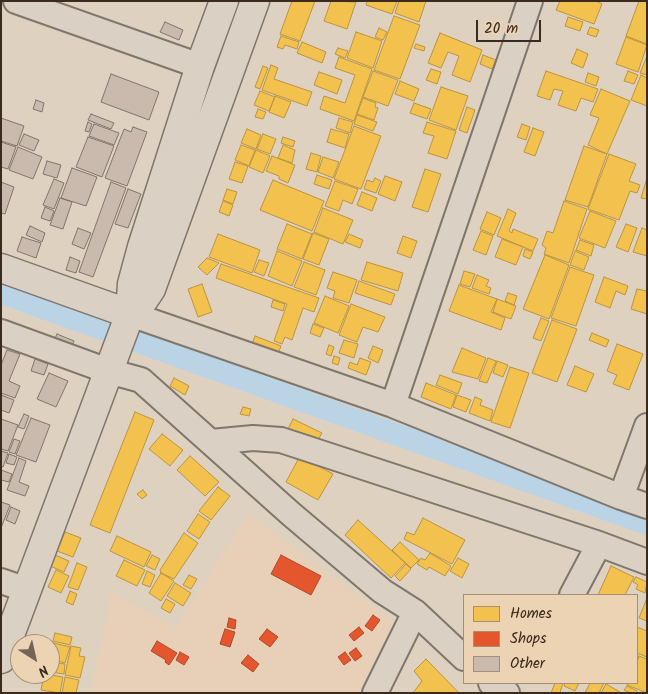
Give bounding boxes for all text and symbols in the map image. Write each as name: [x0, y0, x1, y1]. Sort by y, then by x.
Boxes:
scale bar: [478, 10, 543, 42]
text: 20 m: [484, 17, 518, 41]
legend: [463, 594, 638, 684]
text: Homes: [510, 602, 552, 626]
text: Shops: [510, 627, 546, 651]
north arrow: [10, 634, 60, 684]
text: Other: [510, 652, 545, 676]
text: N: [33, 659, 53, 682]

